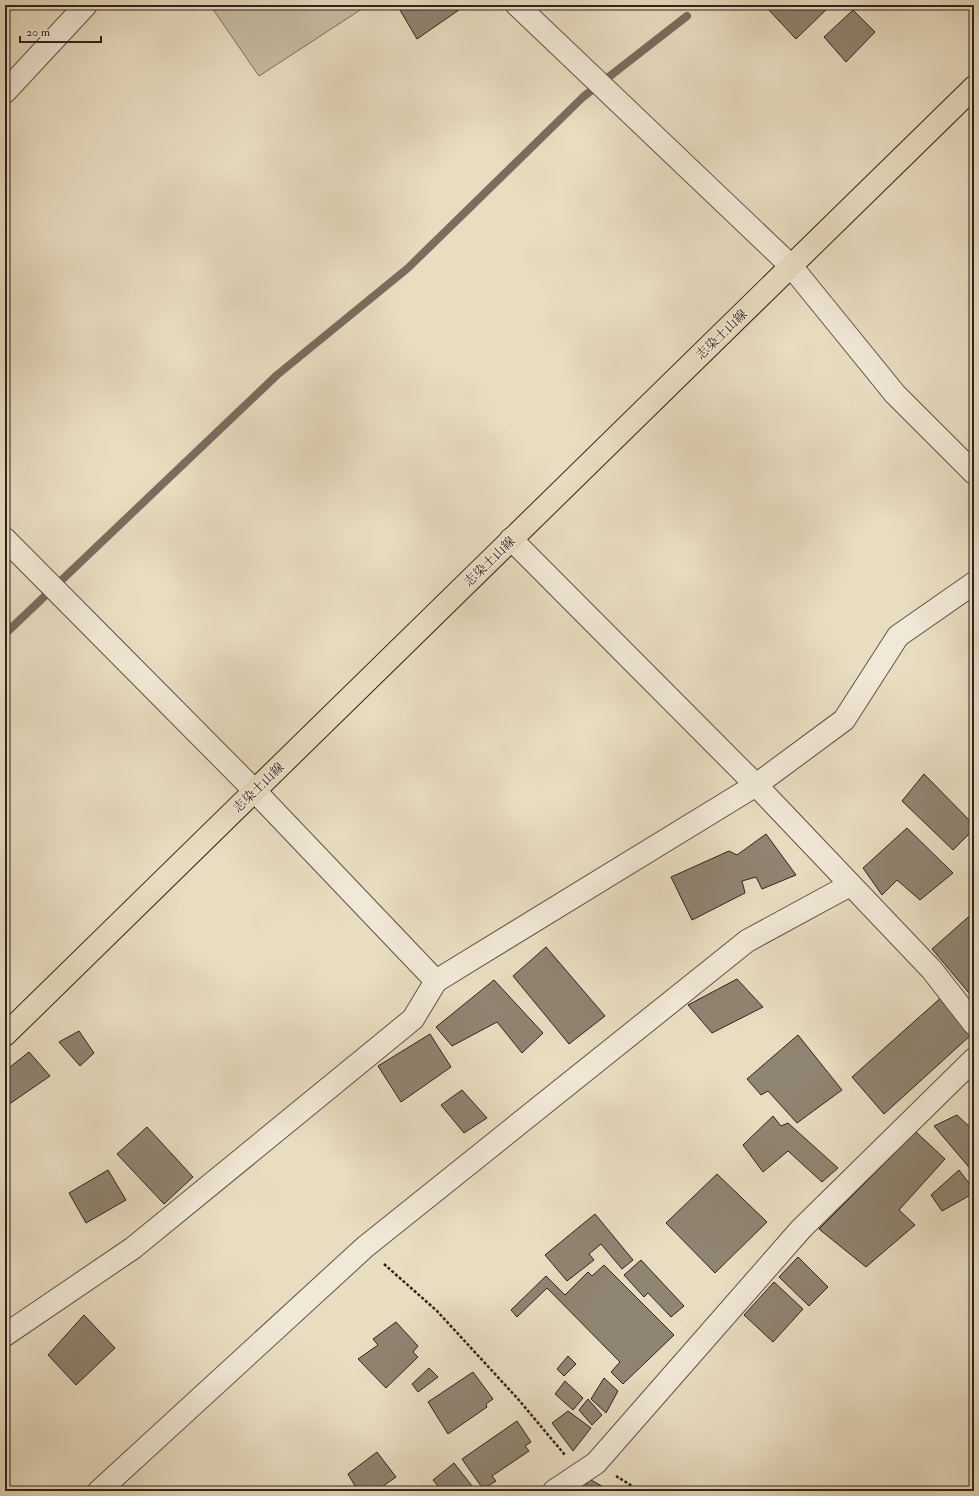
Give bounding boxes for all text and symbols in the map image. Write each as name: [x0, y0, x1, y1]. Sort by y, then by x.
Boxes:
scale bar: [20, 18, 101, 44]
text: 20 m: [26, 25, 51, 40]
street label: 志染土山線: [693, 306, 751, 363]
street label: 志染土山線: [461, 533, 519, 590]
street label: 志染土山線: [230, 759, 288, 816]

